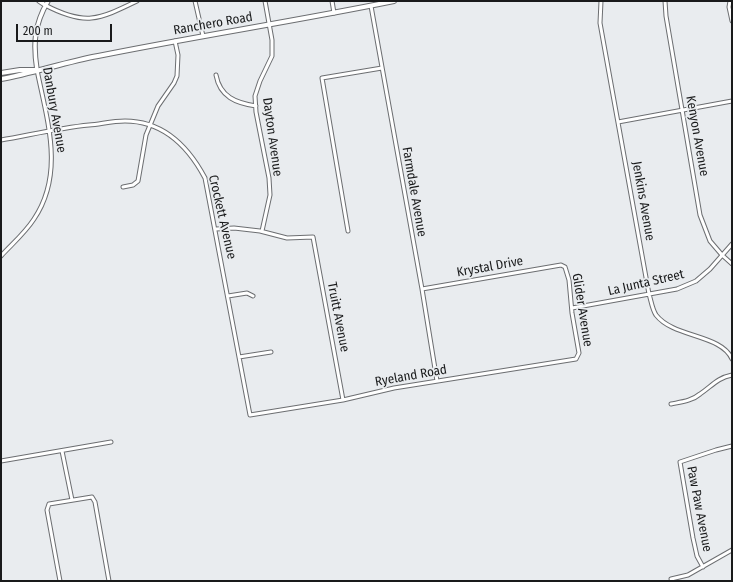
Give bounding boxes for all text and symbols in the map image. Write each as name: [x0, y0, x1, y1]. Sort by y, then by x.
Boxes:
street label: Ranchero Road: [172, 9, 254, 39]
scale bar: [18, 16, 114, 42]
text: 200 m: [23, 24, 53, 38]
street label: Danbury Avenue: [39, 66, 69, 154]
street label: Kenyon Avenue: [682, 95, 712, 177]
street label: Dayton Avenue: [259, 97, 285, 177]
street label: Farmdale Avenue: [398, 146, 430, 238]
street label: Jenkins Avenue: [628, 160, 658, 242]
street label: Crockett Avenue: [205, 173, 239, 261]
street label: Krystal Drive: [456, 253, 524, 281]
street label: La Junta Street: [606, 267, 686, 299]
street label: Glider Avenue: [568, 272, 596, 348]
street label: Truitt Avenue: [324, 281, 352, 353]
street label: Ryeland Road: [374, 362, 448, 390]
street label: Paw Paw Avenue: [683, 465, 715, 553]

